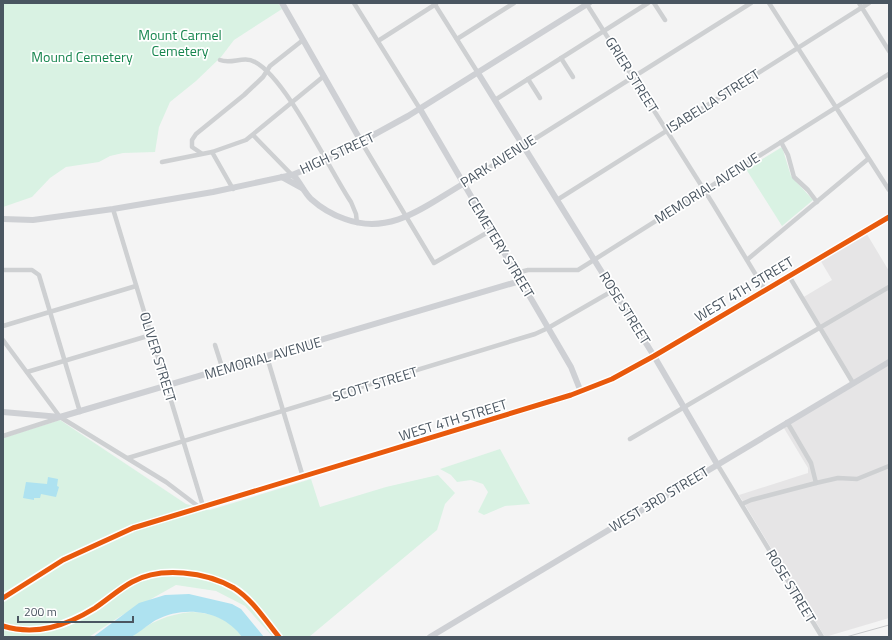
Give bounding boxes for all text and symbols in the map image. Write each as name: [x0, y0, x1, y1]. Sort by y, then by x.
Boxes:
park label: Mount Carmel Cemetery: [138, 24, 222, 61]
street label: GRIER STREET: [601, 32, 665, 118]
park label: Mound Cemetery: [31, 46, 133, 67]
street label: ISABELLA STREET: [662, 63, 764, 138]
street label: HIGH STREET: [296, 126, 378, 179]
street label: PARK AVENUE: [456, 129, 540, 192]
street label: MEMORIAL AVENUE: [650, 147, 764, 228]
street label: CEMETERY STREET: [463, 192, 540, 302]
street label: WEST 4TH STREET: [690, 250, 798, 326]
street label: ROSE STREET: [595, 267, 657, 349]
street label: OLIVER STREET: [135, 309, 182, 405]
street label: MEMORIAL AVENUE: [202, 331, 324, 384]
street label: SCOTT STREET: [330, 360, 421, 406]
street label: WEST 4TH STREET: [396, 393, 510, 446]
street label: WEST 3RD STREET: [605, 460, 713, 537]
street label: ROSE STREET: [761, 545, 822, 627]
scale bar: [18, 598, 133, 624]
text: 200 m: [24, 602, 57, 621]

